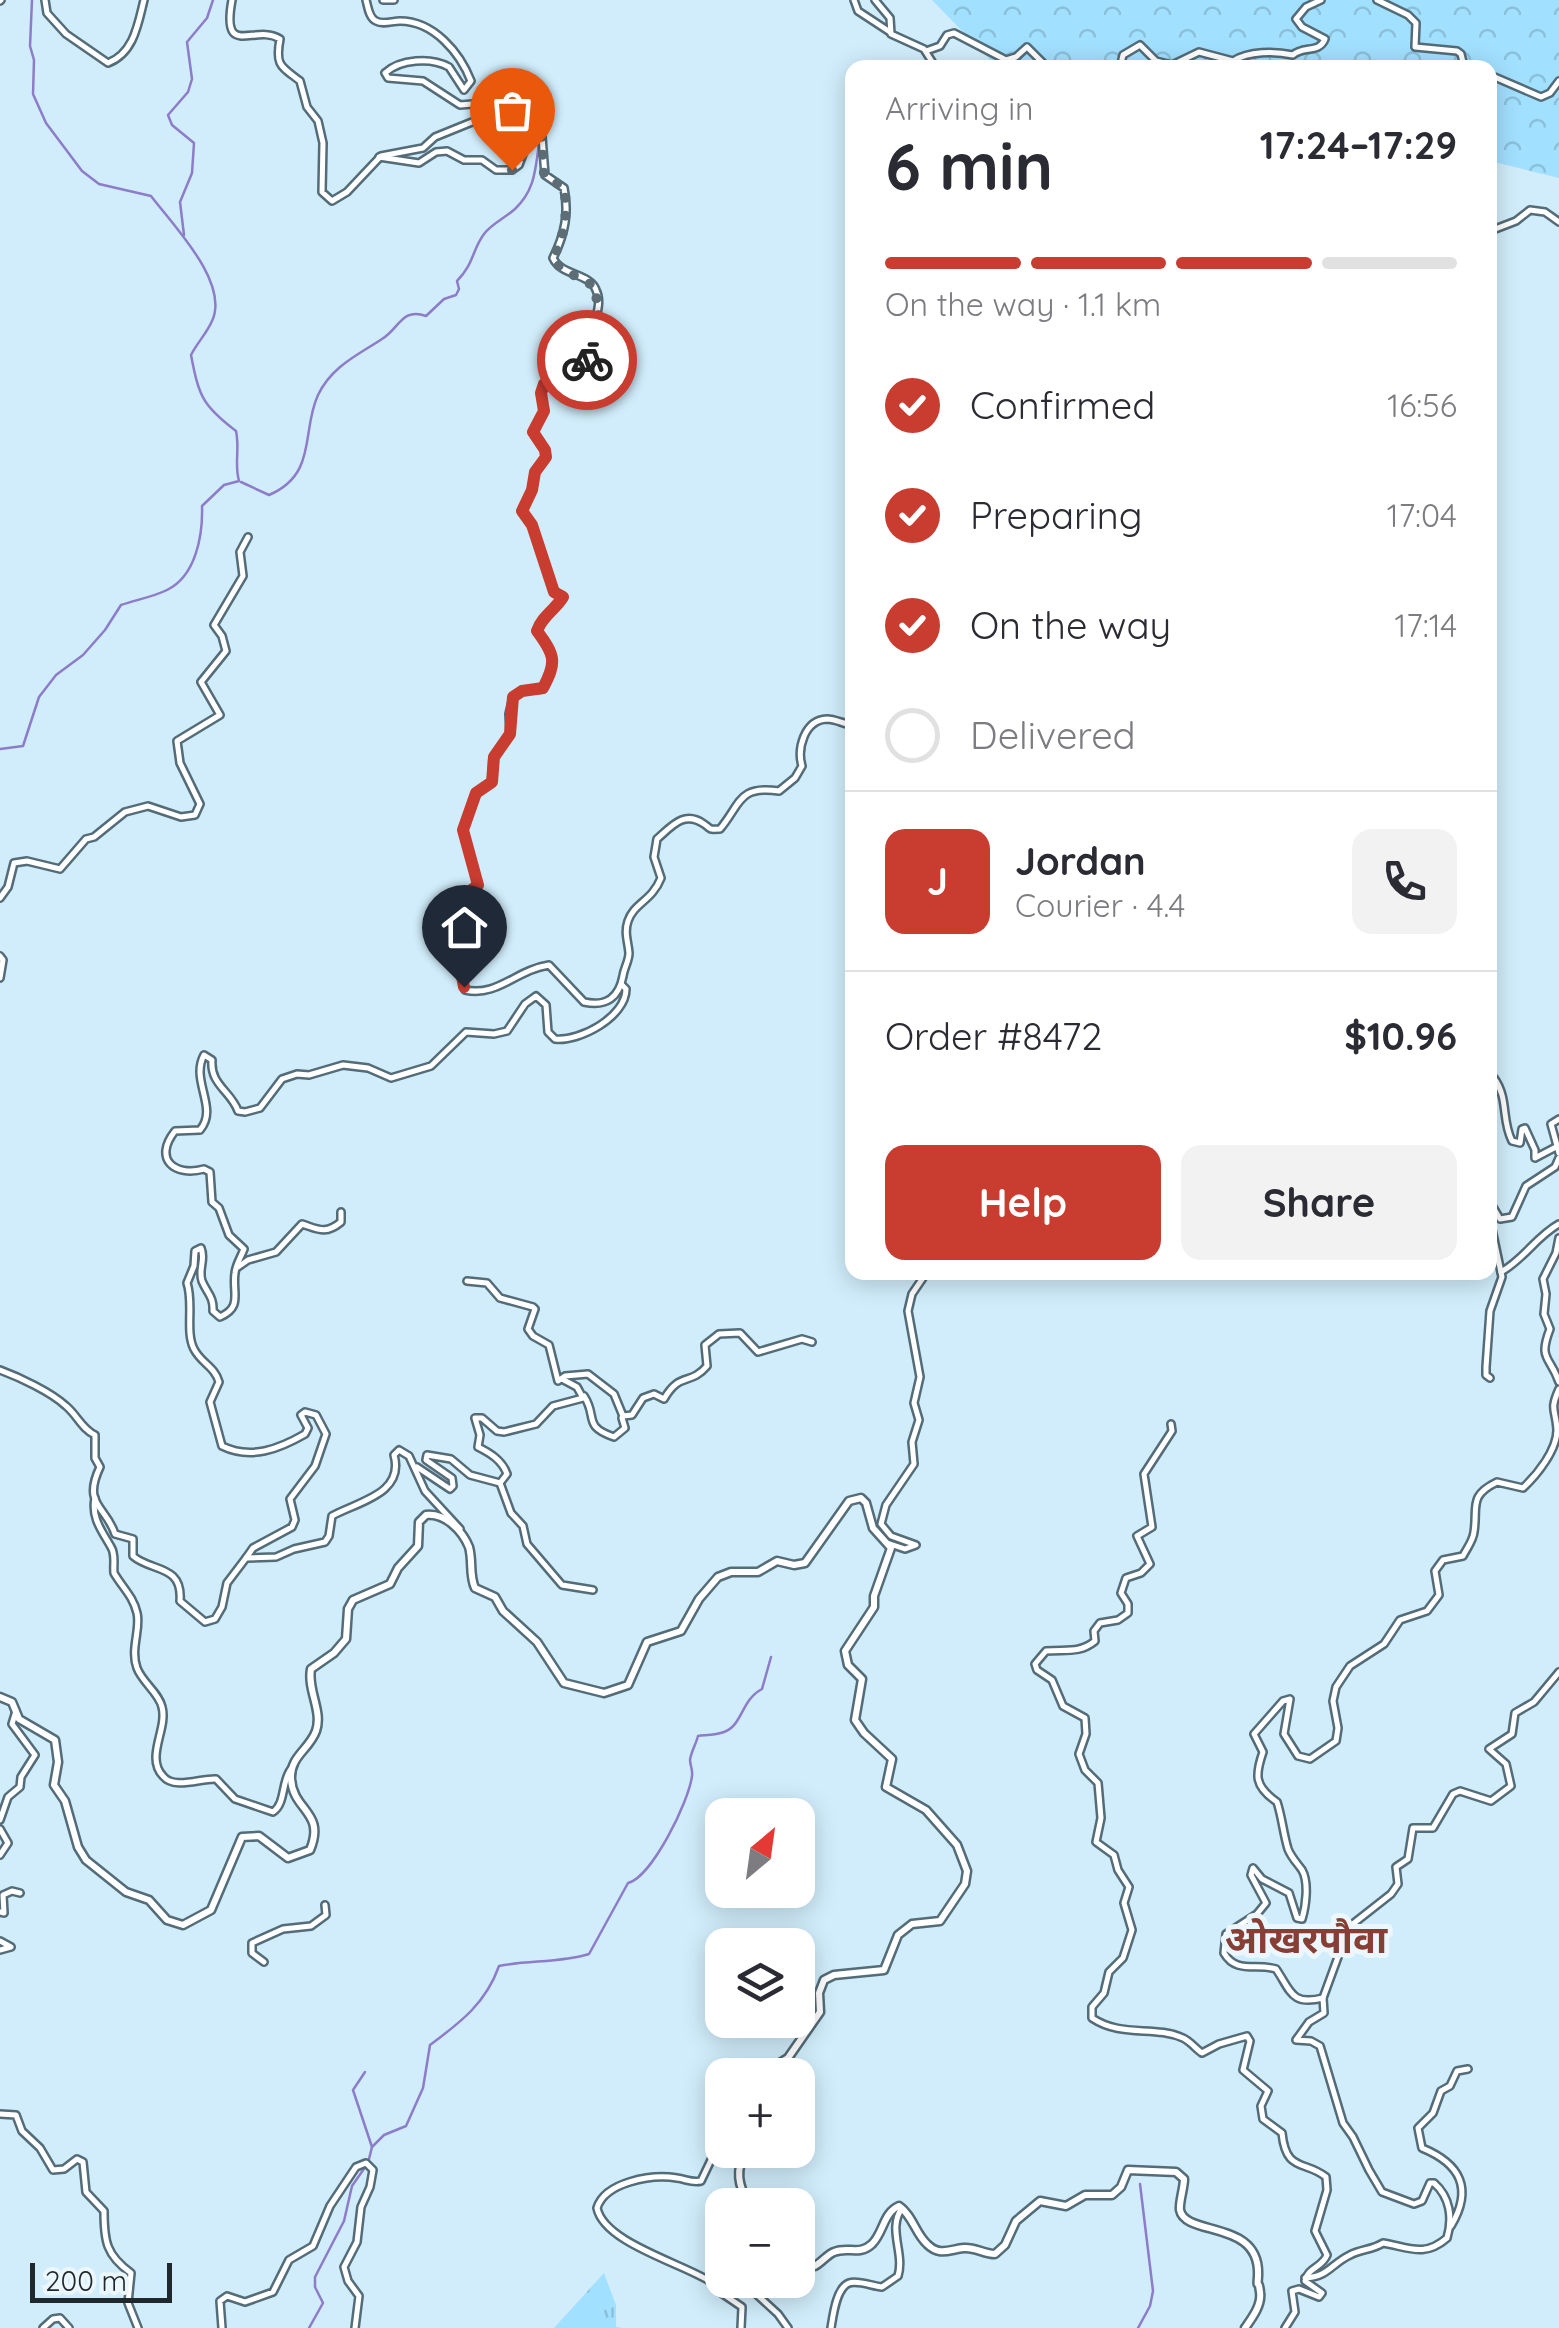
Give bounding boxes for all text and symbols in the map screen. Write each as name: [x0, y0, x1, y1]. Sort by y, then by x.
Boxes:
pin: [470, 68, 555, 171]
icon: bag: [485, 83, 540, 138]
text: Arriving in: [885, 88, 1034, 128]
text: 17:24–17:29: [1260, 121, 1457, 169]
text: 6 min: [885, 125, 1053, 206]
text: On the way · 1.1 km: [885, 284, 1161, 324]
courier: [537, 310, 637, 410]
icon: bike: [560, 333, 615, 388]
icon: check: [885, 378, 940, 433]
text: Confirmed: [970, 381, 1155, 429]
text: 16:56: [1387, 385, 1457, 425]
icon: check: [885, 488, 940, 543]
text: Preparing: [970, 491, 1142, 539]
text: 17:04: [1387, 495, 1457, 535]
icon: check: [885, 598, 940, 653]
text: On the way: [970, 601, 1171, 649]
text: 17:14: [1395, 605, 1457, 645]
text: Delivered: [970, 711, 1136, 759]
button: phone: [1352, 829, 1457, 934]
text: Jordan: [1015, 837, 1146, 885]
text: J: [927, 857, 948, 905]
pin: [422, 885, 507, 988]
text: Courier · 4.4: [1015, 885, 1185, 925]
icon: home: [437, 900, 492, 955]
text: Order #8472: [885, 1012, 1102, 1060]
text: $10.96: [1344, 1012, 1457, 1060]
button: Help: [885, 1145, 1161, 1260]
button: Share: [1181, 1145, 1457, 1260]
north arrow: [705, 1798, 815, 1908]
map controls: [705, 1798, 815, 2298]
district label: ओखरपौवा: [1225, 1915, 1388, 1963]
button: layers: [705, 1928, 815, 2038]
button: +: [705, 2058, 815, 2168]
button: −: [705, 2188, 815, 2298]
scale bar: [30, 2258, 172, 2302]
text: 200 m: [45, 2263, 127, 2298]

